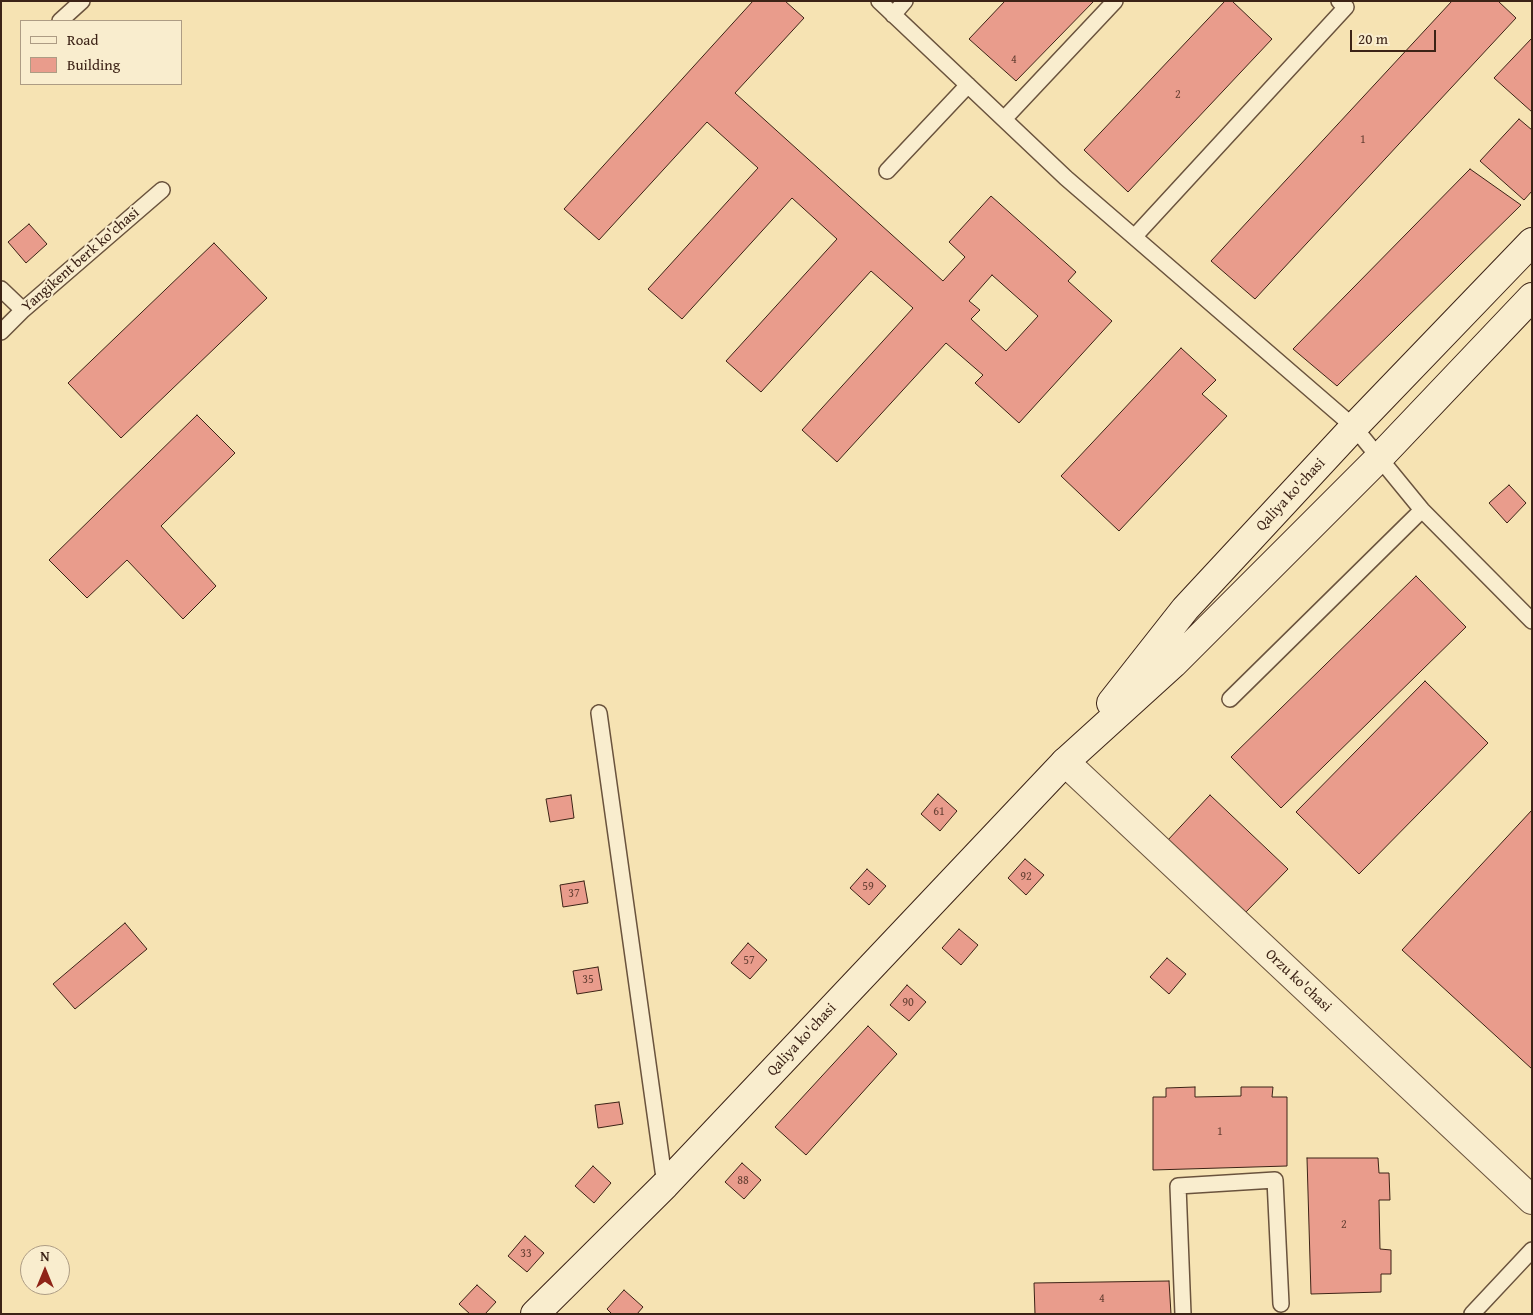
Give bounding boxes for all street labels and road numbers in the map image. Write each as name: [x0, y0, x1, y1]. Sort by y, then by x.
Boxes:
street label: Yangikent berk ko'chasi: [19, 204, 143, 316]
street label: Qaliya ko'chasi: [1253, 455, 1329, 535]
street label: Orzu ko'chasi: [1261, 946, 1335, 1016]
street label: Qaliya ko'chasi: [764, 1000, 840, 1080]

